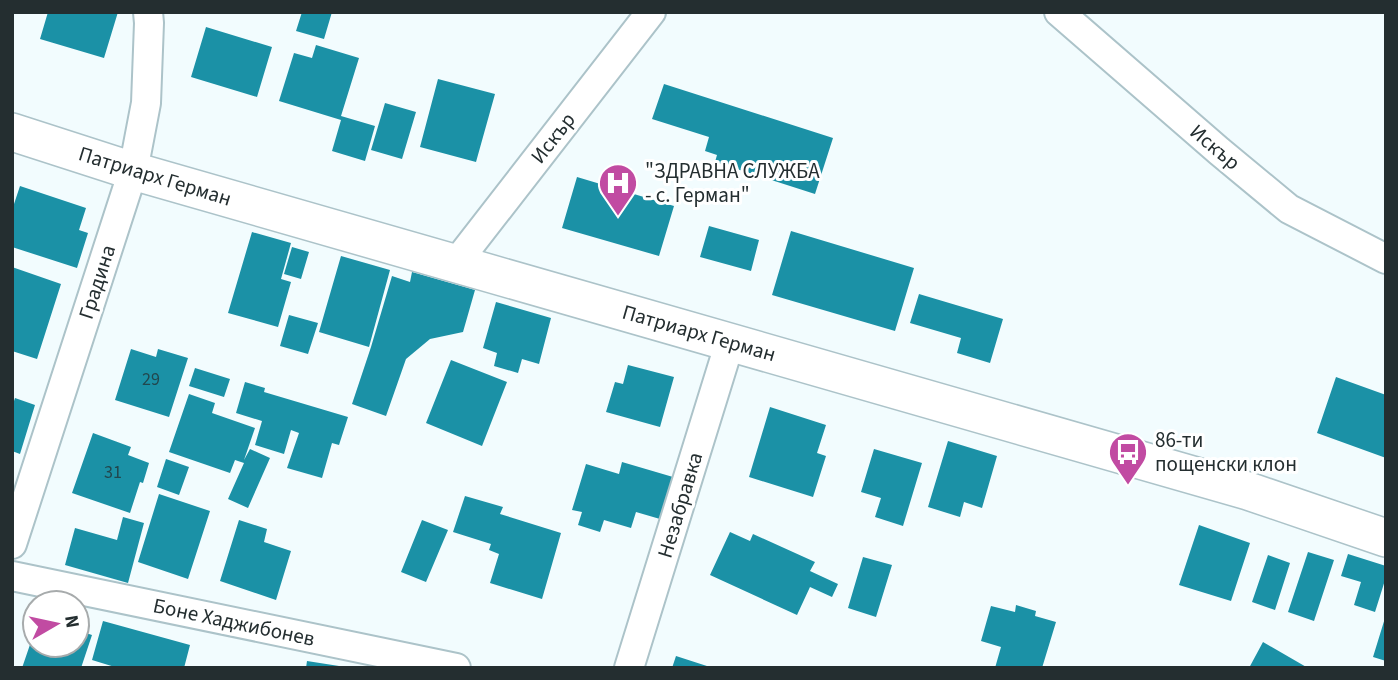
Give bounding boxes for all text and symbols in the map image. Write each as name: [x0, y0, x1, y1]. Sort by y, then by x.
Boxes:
street label: Искър: [523, 106, 583, 170]
street label: Искър: [1183, 117, 1247, 177]
street label: Патриарх Герман: [75, 138, 235, 214]
place label: "ЗДРАВНА СЛУЖБА - с. Герман": [645, 156, 820, 210]
hospital icon: "ЗДРАВНА СЛУЖБА - с. Герман": [597, 162, 639, 217]
street label: Градина: [71, 241, 123, 323]
street label: Патриарх Герман: [619, 297, 779, 369]
house number: 29: [142, 367, 160, 392]
place label: 86-ти пощенски клон: [1155, 425, 1297, 479]
bus stop icon: 86-ти пощенски клон: [1107, 431, 1149, 486]
street label: Незабравка: [650, 448, 710, 562]
house number: 31: [104, 460, 122, 485]
north arrow: [21, 589, 91, 659]
street label: Боне Хаджибонев: [150, 590, 318, 654]
text: N: [57, 613, 86, 630]

